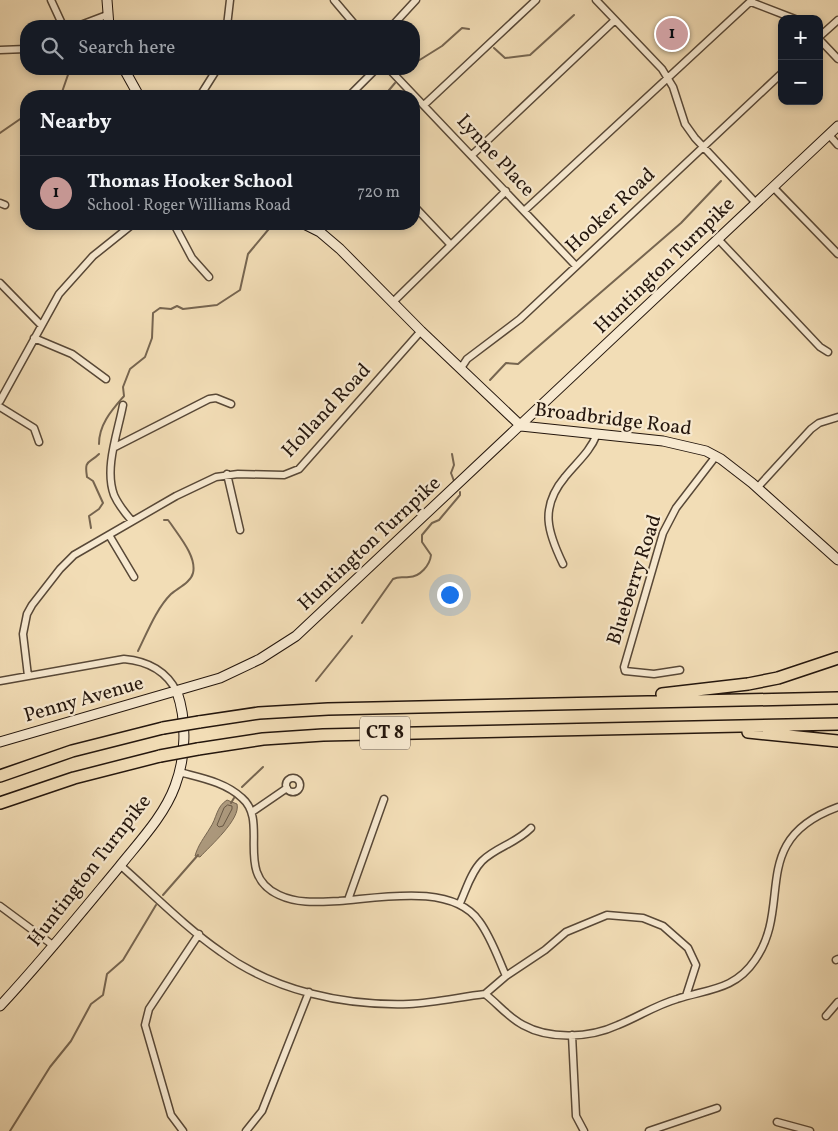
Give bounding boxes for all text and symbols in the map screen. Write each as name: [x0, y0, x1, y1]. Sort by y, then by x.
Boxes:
pin: 1: [656, 15, 688, 53]
map controls: [778, 15, 823, 105]
button: +: [778, 15, 823, 60]
search box: [20, 20, 420, 75]
icon: search: [38, 34, 66, 62]
text: Search here: [78, 35, 175, 61]
button: −: [778, 60, 823, 105]
text: Nearby: [40, 108, 111, 137]
street label: Lynne Place: [449, 108, 541, 204]
street label: Hooker Road: [560, 162, 662, 260]
text: Thomas Hooker School: [87, 169, 293, 195]
text: 1: [53, 182, 59, 204]
text: 720 m: [357, 182, 400, 204]
street label: Huntington Turnpike: [588, 191, 742, 341]
text: School · Roger Williams Road: [87, 195, 291, 217]
street label: Holland Road: [276, 358, 378, 464]
street label: Broadbridge Road: [533, 396, 693, 444]
street label: Huntington Turnpike: [292, 470, 448, 618]
street label: Blueberry Road: [601, 511, 669, 649]
your location: [437, 582, 463, 608]
street label: Penny Avenue: [21, 670, 147, 730]
road number: CT 8: [360, 716, 410, 750]
street label: Huntington Turnpike: [22, 789, 158, 953]

